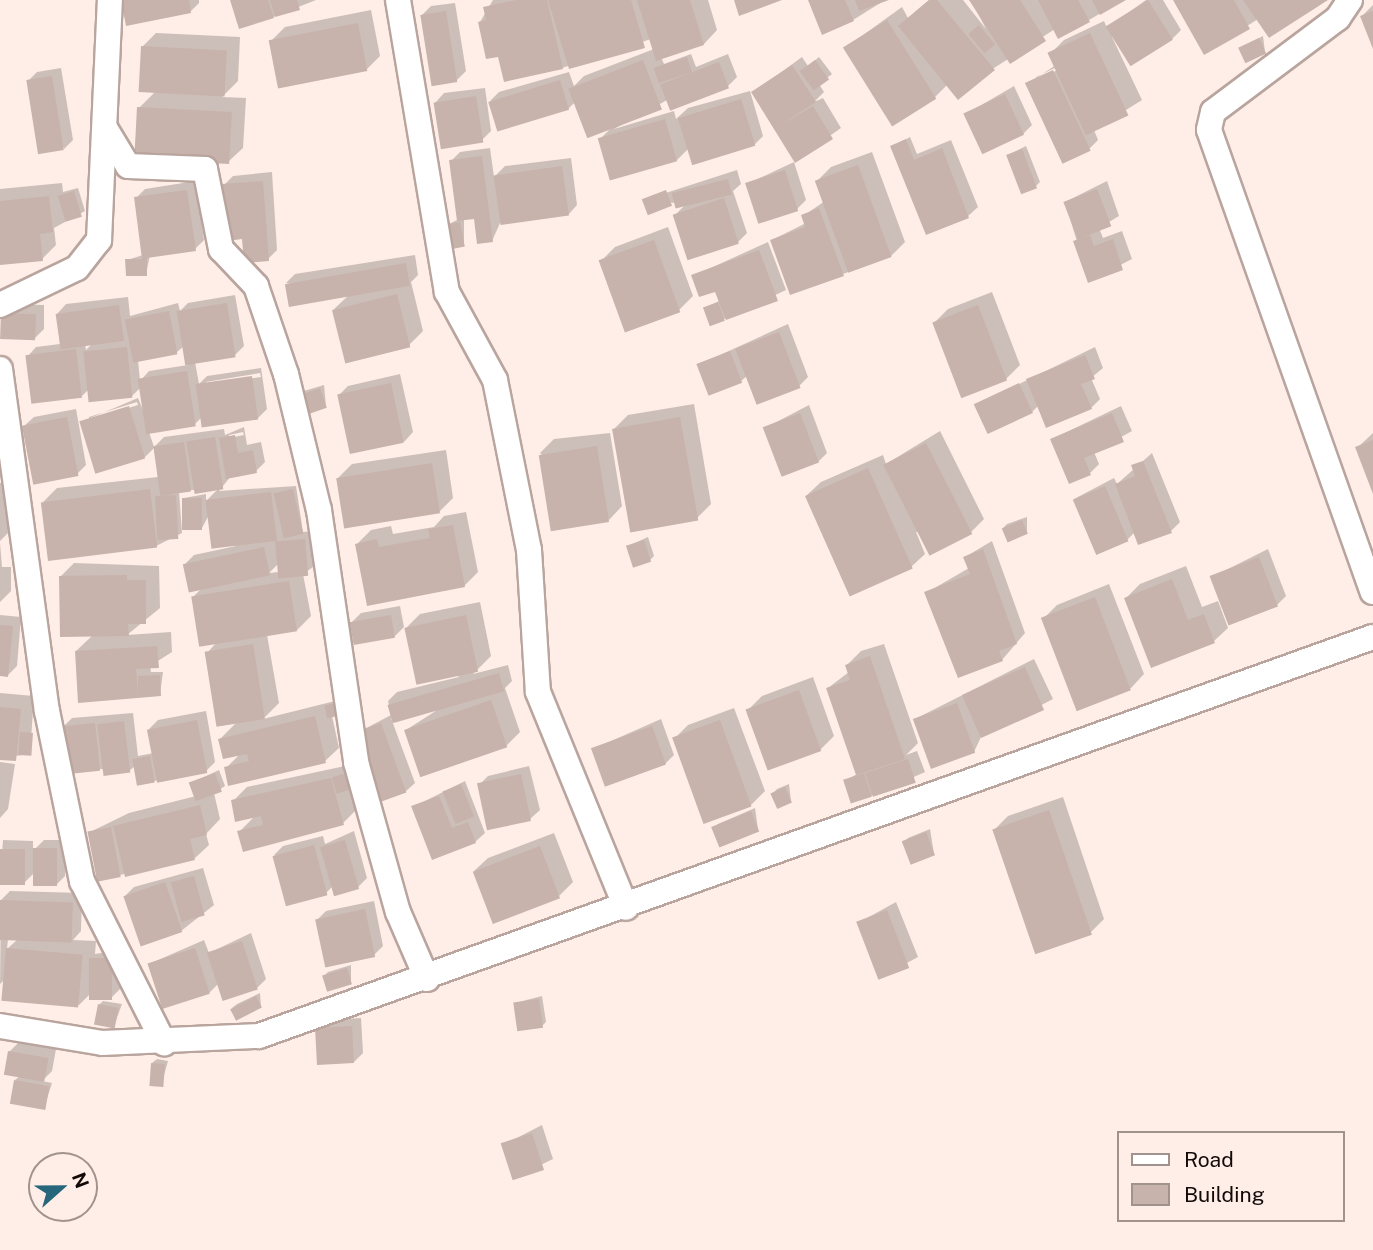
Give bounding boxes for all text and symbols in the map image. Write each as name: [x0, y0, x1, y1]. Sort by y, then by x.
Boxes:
legend: [1118, 1131, 1345, 1222]
text: Road: [1184, 1147, 1234, 1172]
north arrow: [28, 1152, 98, 1222]
text: N: [68, 1169, 94, 1191]
text: Building: [1184, 1182, 1265, 1207]

